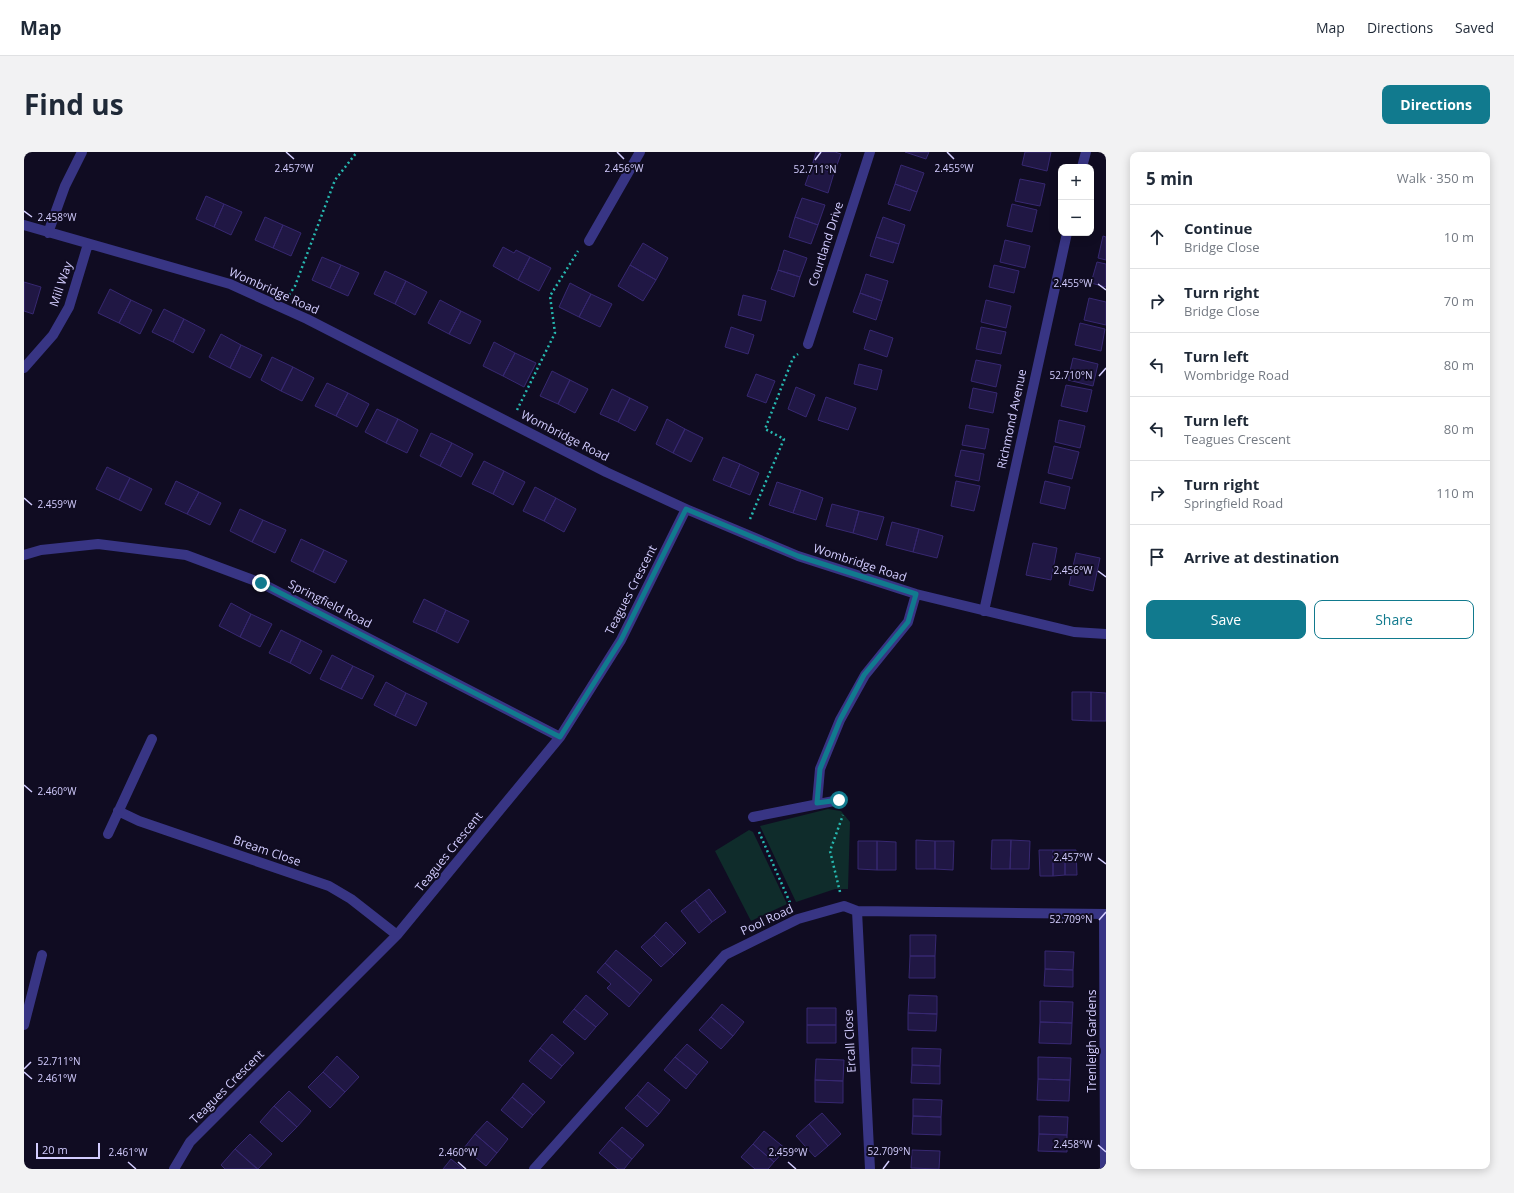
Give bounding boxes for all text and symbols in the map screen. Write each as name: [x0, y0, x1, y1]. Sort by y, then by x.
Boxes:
text: Map: [20, 15, 61, 41]
text: Map: [1316, 18, 1345, 37]
text: Directions: [1367, 18, 1433, 37]
text: Saved: [1455, 18, 1494, 37]
text: Find us: [24, 85, 124, 123]
button: Directions: [1382, 85, 1490, 124]
text: 2.457°W: [274, 161, 314, 175]
text: 2.456°W: [604, 161, 644, 175]
text: 2.455°W: [934, 161, 974, 175]
text: 52.711°N: [793, 162, 837, 176]
map controls: [1058, 164, 1094, 236]
button: +: [1058, 164, 1094, 200]
text: 5 min: [1146, 167, 1193, 190]
text: Walk · 350 m: [1397, 169, 1474, 187]
street label: Courtland Drive: [804, 199, 847, 288]
button: −: [1058, 200, 1094, 236]
text: 2.458°W: [37, 210, 77, 224]
text: Continue: [1184, 218, 1252, 238]
icon: ahead: [1146, 226, 1168, 248]
text: 10 m: [1444, 228, 1474, 246]
text: Bridge Close: [1184, 238, 1259, 256]
street label: Mill Way: [45, 258, 76, 309]
street label: Wombridge Road: [226, 263, 322, 318]
text: 2.455°W: [1053, 276, 1093, 290]
text: Turn right: [1184, 282, 1259, 302]
icon: right: [1146, 290, 1168, 312]
text: 70 m: [1444, 292, 1474, 310]
text: Bridge Close: [1184, 302, 1259, 320]
text: Turn left: [1184, 346, 1249, 366]
icon: left: [1146, 354, 1168, 376]
text: 80 m: [1444, 356, 1474, 374]
text: Wombridge Road: [1184, 366, 1289, 384]
street label: Richmond Avenue: [993, 367, 1030, 470]
text: 52.710°N: [1049, 368, 1093, 382]
street label: Wombridge Road: [518, 406, 612, 465]
text: Turn left: [1184, 410, 1249, 430]
icon: left: [1146, 418, 1168, 440]
text: 80 m: [1444, 420, 1474, 438]
text: Teagues Crescent: [1184, 430, 1291, 448]
text: Turn right: [1184, 474, 1259, 494]
icon: right: [1146, 482, 1168, 504]
text: 110 m: [1436, 484, 1474, 502]
text: Springfield Road: [1184, 494, 1283, 512]
text: 2.459°W: [37, 497, 77, 511]
street label: Wombridge Road: [811, 539, 909, 586]
street label: Teagues Crescent: [601, 542, 660, 638]
icon: arrive: [1146, 546, 1168, 568]
text: Arrive at destination: [1184, 547, 1339, 567]
text: 2.456°W: [1053, 563, 1093, 577]
route end: [252, 574, 270, 592]
street label: Springfield Road: [286, 575, 375, 632]
button: Save: [1146, 600, 1306, 639]
button: Share: [1314, 600, 1474, 639]
text: 2.460°W: [37, 784, 77, 798]
route start: [830, 791, 848, 809]
street label: Teagues Crescent: [411, 808, 486, 895]
street label: Bream Close: [231, 831, 304, 870]
text: 2.457°W: [1053, 850, 1093, 864]
street label: Pool Road: [738, 900, 796, 939]
text: 52.709°N: [1049, 912, 1093, 926]
street label: Trenleigh Gardens: [1083, 989, 1100, 1092]
street label: Ercall Close: [839, 1009, 860, 1073]
street label: Teagues Crescent: [186, 1046, 267, 1127]
text: 52.711°N: [37, 1054, 81, 1068]
text: 2.461°W: [37, 1071, 77, 1085]
text: 2.458°W: [1053, 1137, 1093, 1151]
scale bar: [36, 1141, 100, 1160]
text: 20 m: [42, 1142, 68, 1157]
text: 52.709°N: [867, 1144, 911, 1158]
text: 2.461°W: [108, 1145, 148, 1159]
text: 2.460°W: [438, 1145, 478, 1159]
text: 2.459°W: [768, 1145, 808, 1159]

